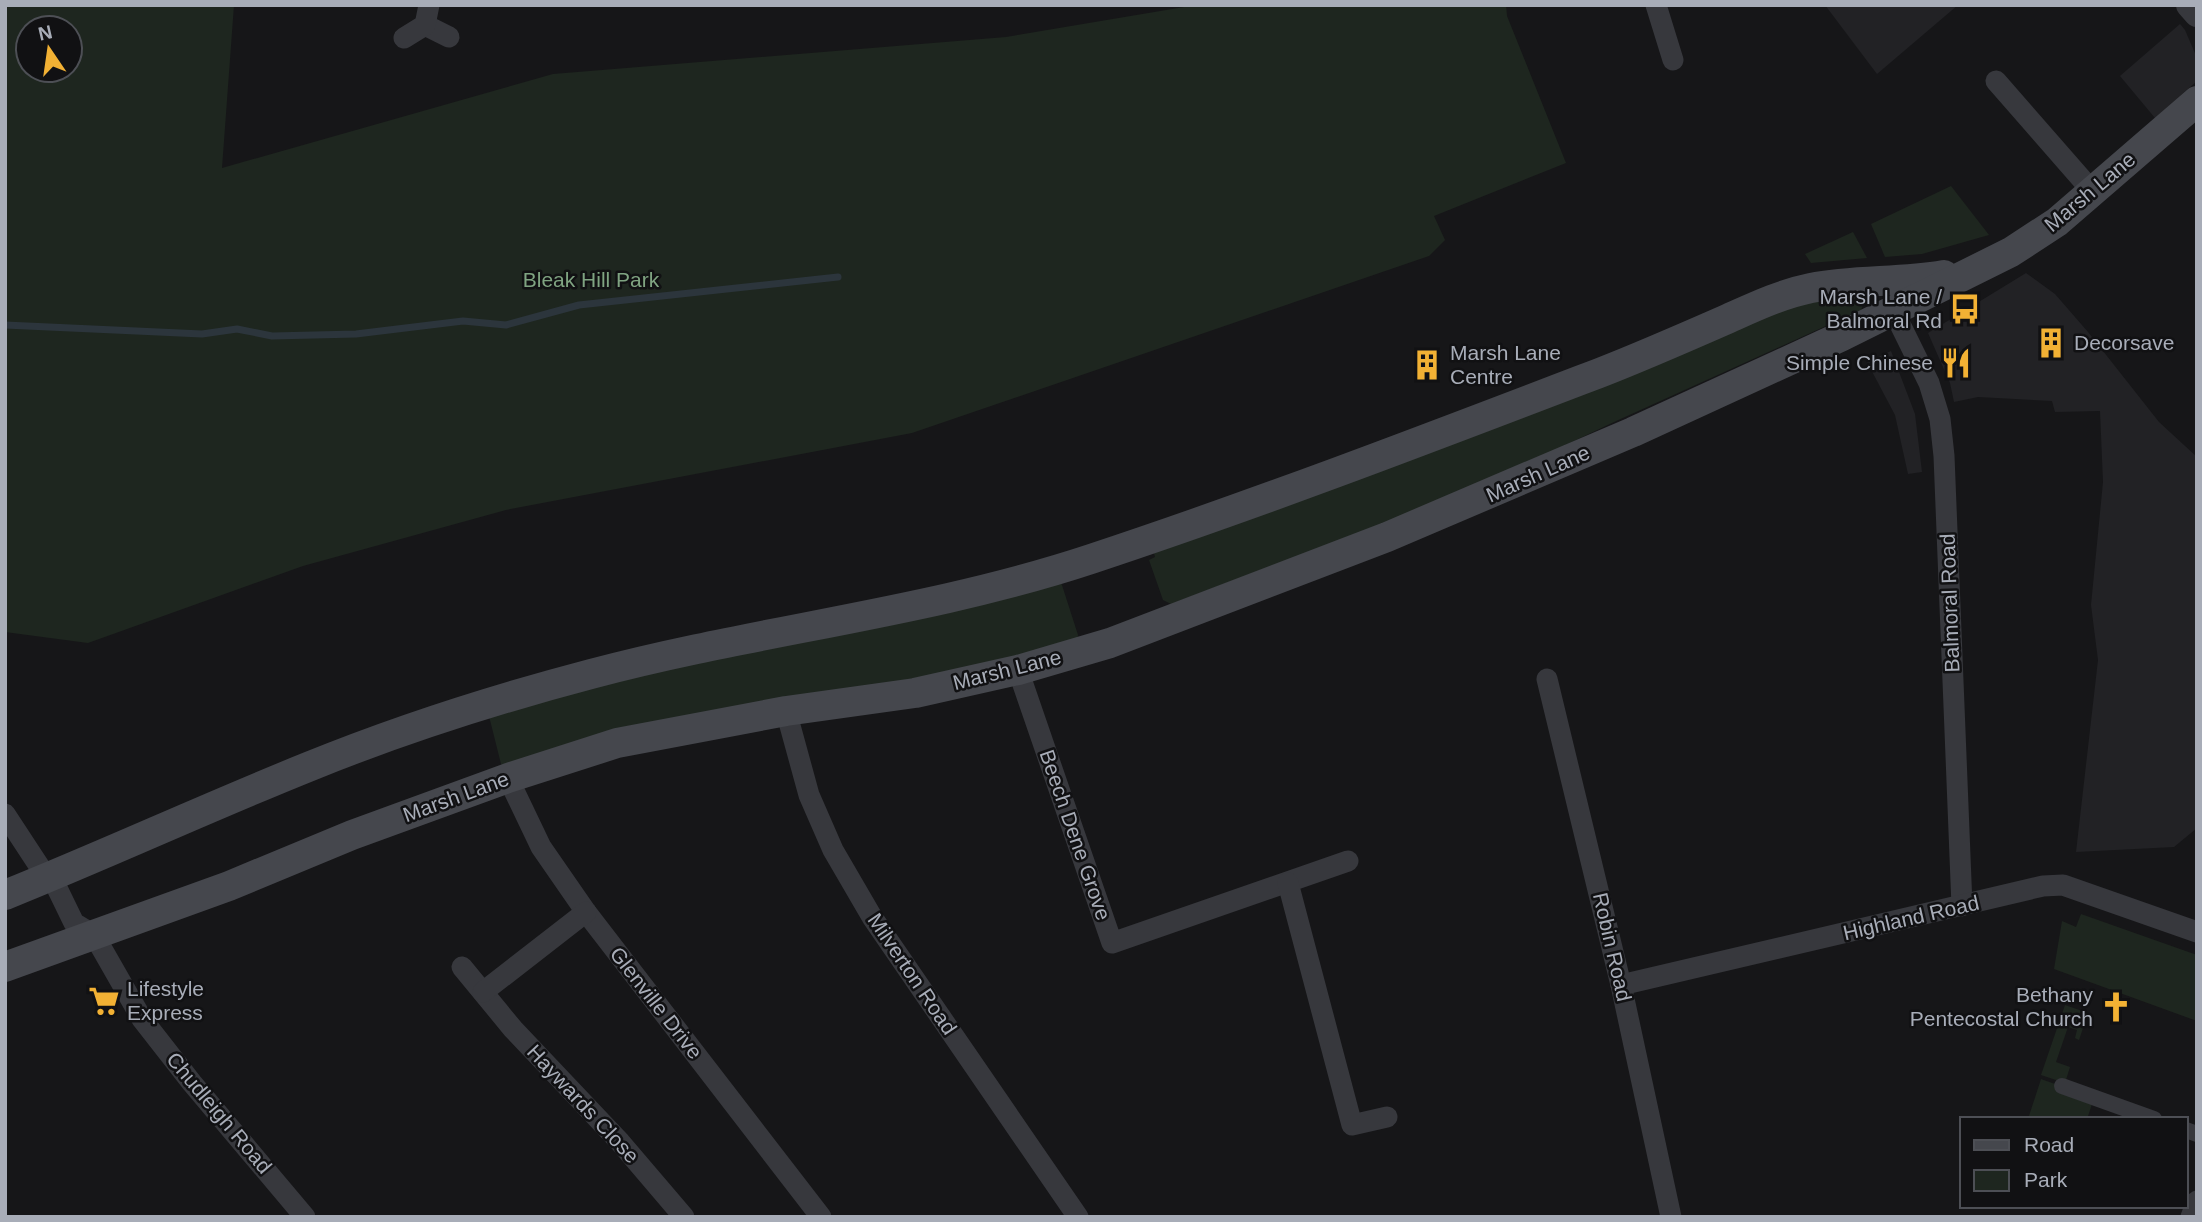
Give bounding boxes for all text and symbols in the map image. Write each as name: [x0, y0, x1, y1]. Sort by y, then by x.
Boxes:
north arrow: [14, 14, 84, 84]
text: N: [36, 21, 54, 45]
street label: Marsh Lane: [2040, 147, 2140, 236]
park label: Bleak Hill Park: [523, 268, 660, 291]
place label: Marsh Lane / Balmoral Rd: [1819, 285, 1942, 332]
bus stop icon: Marsh Lane / Balmoral Rd: [1948, 292, 1982, 326]
building icon: Decorsave: [2034, 326, 2068, 360]
place label: Decorsave: [2074, 331, 2174, 354]
place label: Marsh Lane Centre: [1450, 341, 1561, 388]
restaurant icon: Simple Chinese: [1939, 346, 1973, 380]
building icon: Marsh Lane Centre: [1410, 348, 1444, 382]
place label: Simple Chinese: [1786, 351, 1933, 374]
street label: Marsh Lane: [1482, 440, 1593, 507]
street label: Balmoral Road: [1936, 533, 1963, 673]
street label: Marsh Lane: [950, 645, 1063, 694]
street label: Beech Dene Grove: [1036, 747, 1115, 923]
street label: Marsh Lane: [400, 767, 512, 826]
street label: Robin Road: [1589, 890, 1636, 1004]
street label: Highland Road: [1841, 891, 1981, 944]
street label: Milverton Road: [863, 909, 961, 1039]
street label: Glenville Drive: [606, 942, 707, 1063]
place label: Lifestyle Express: [127, 977, 204, 1024]
place label: Bethany Pentecostal Church: [1910, 983, 2093, 1030]
supermarket icon: Lifestyle Express: [87, 984, 121, 1018]
church icon: Bethany Pentecostal Church: [2099, 990, 2133, 1024]
street label: Haywards Close: [523, 1040, 644, 1167]
street label: Chudleigh Road: [162, 1048, 277, 1178]
legend: [1960, 1117, 2188, 1208]
text: Road: [2024, 1133, 2074, 1156]
text: Park: [2024, 1168, 2068, 1191]

